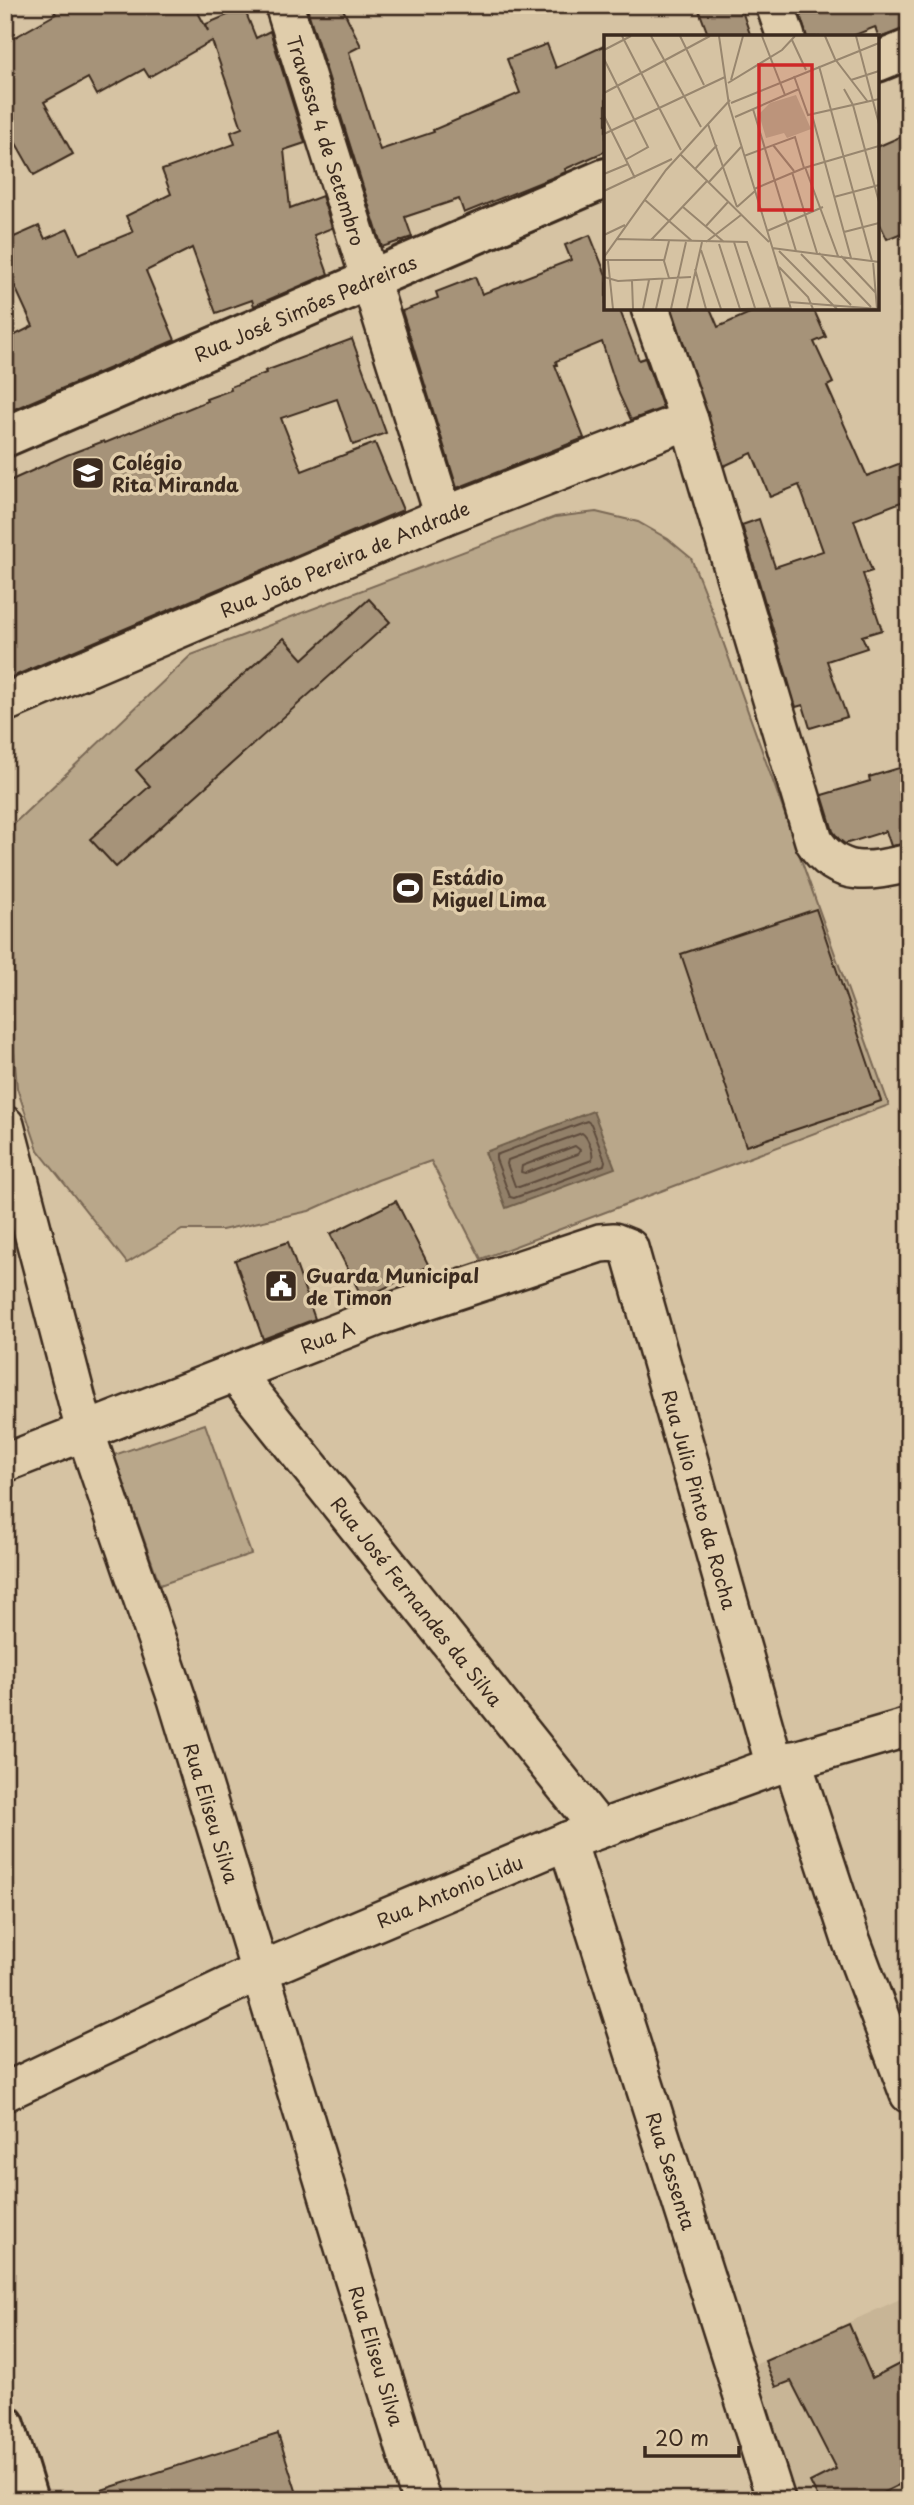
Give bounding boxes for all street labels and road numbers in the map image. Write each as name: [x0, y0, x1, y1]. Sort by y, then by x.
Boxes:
street label: Travessa 4 de Setembro: [280, 32, 373, 249]
street label: Rua José Simões Pedreiras: [190, 247, 421, 368]
street label: Rua João Pereira de Andrade: [215, 493, 473, 624]
street label: Rua A: [296, 1313, 358, 1360]
street label: Rua Julio Pinto da Rocha: [656, 1386, 744, 1613]
street label: Rua José Fernandes da Silva: [325, 1490, 510, 1712]
street label: Rua Eliseu Silva: [177, 1740, 246, 1887]
street label: Rua Antonio Lidu: [372, 1847, 527, 1934]
street label: Rua Sessenta: [640, 2108, 703, 2233]
street label: Rua Eliseu Silva: [342, 2282, 412, 2429]

